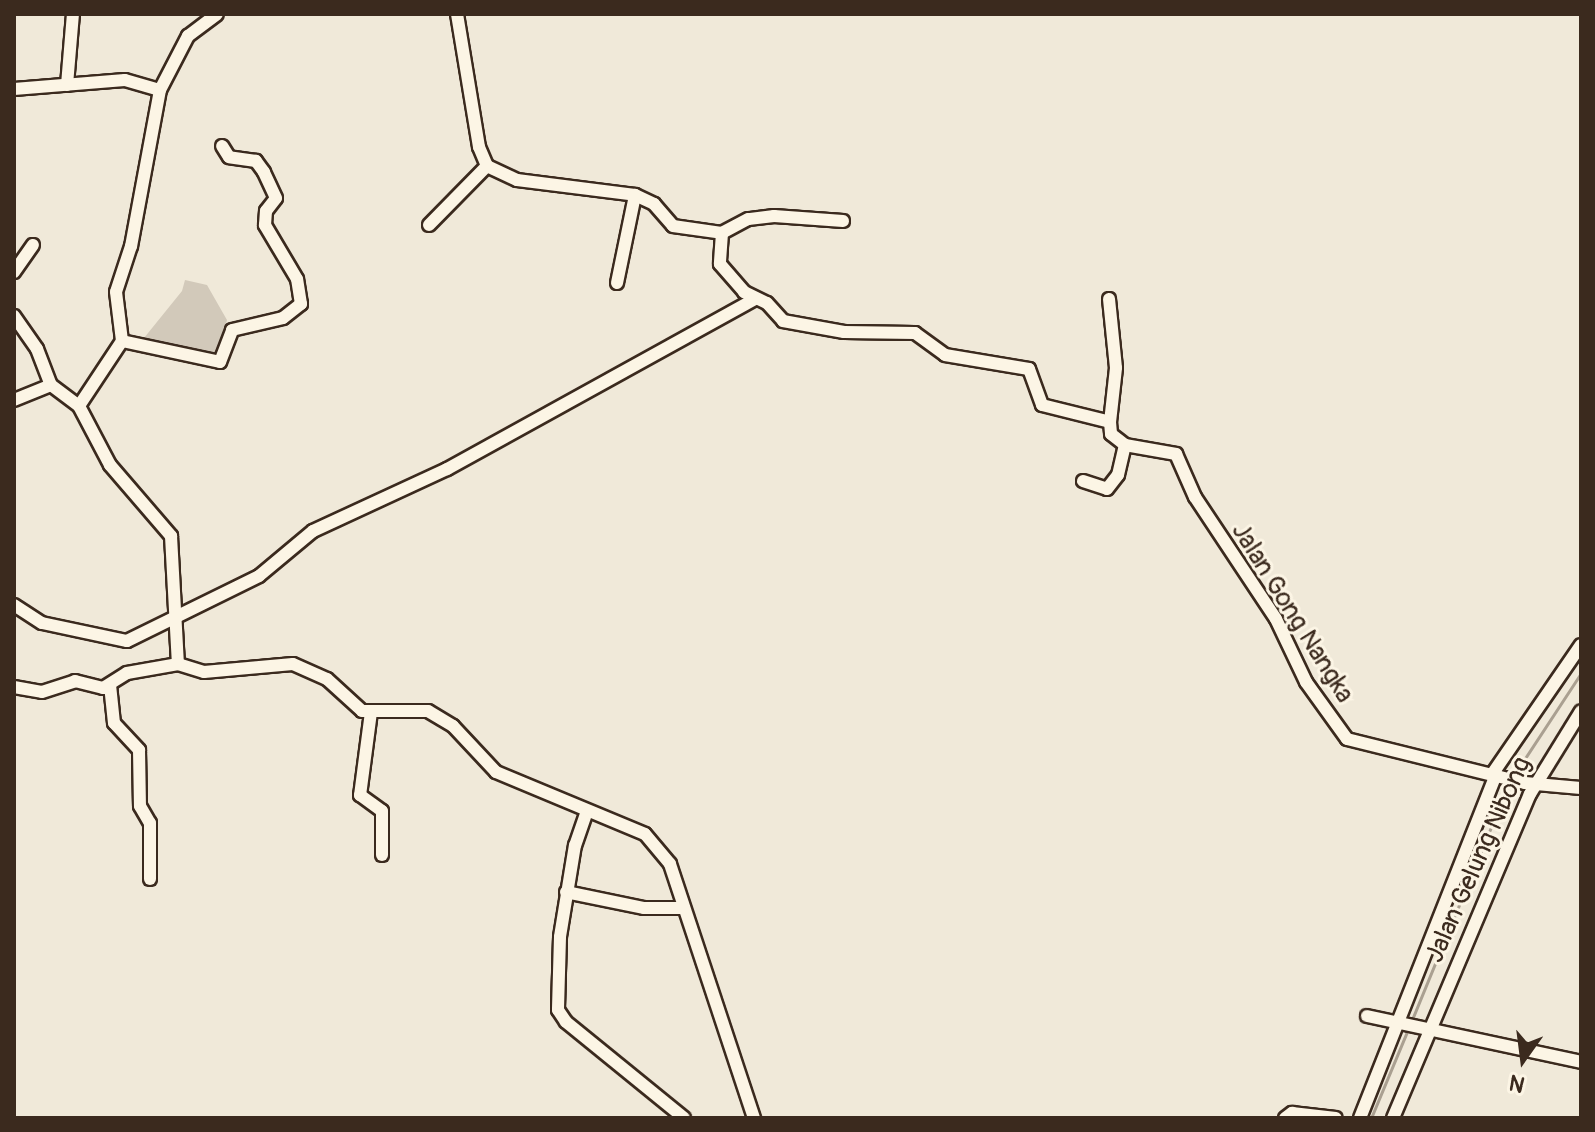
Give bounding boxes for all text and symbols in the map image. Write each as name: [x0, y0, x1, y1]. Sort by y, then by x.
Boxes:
street label: Jalan Gong Nangka: [1224, 517, 1360, 709]
street label: Jalan Gelung Nibong: [1420, 752, 1538, 968]
north arrow: [1483, 1020, 1563, 1100]
text: N: [1507, 1068, 1528, 1099]

